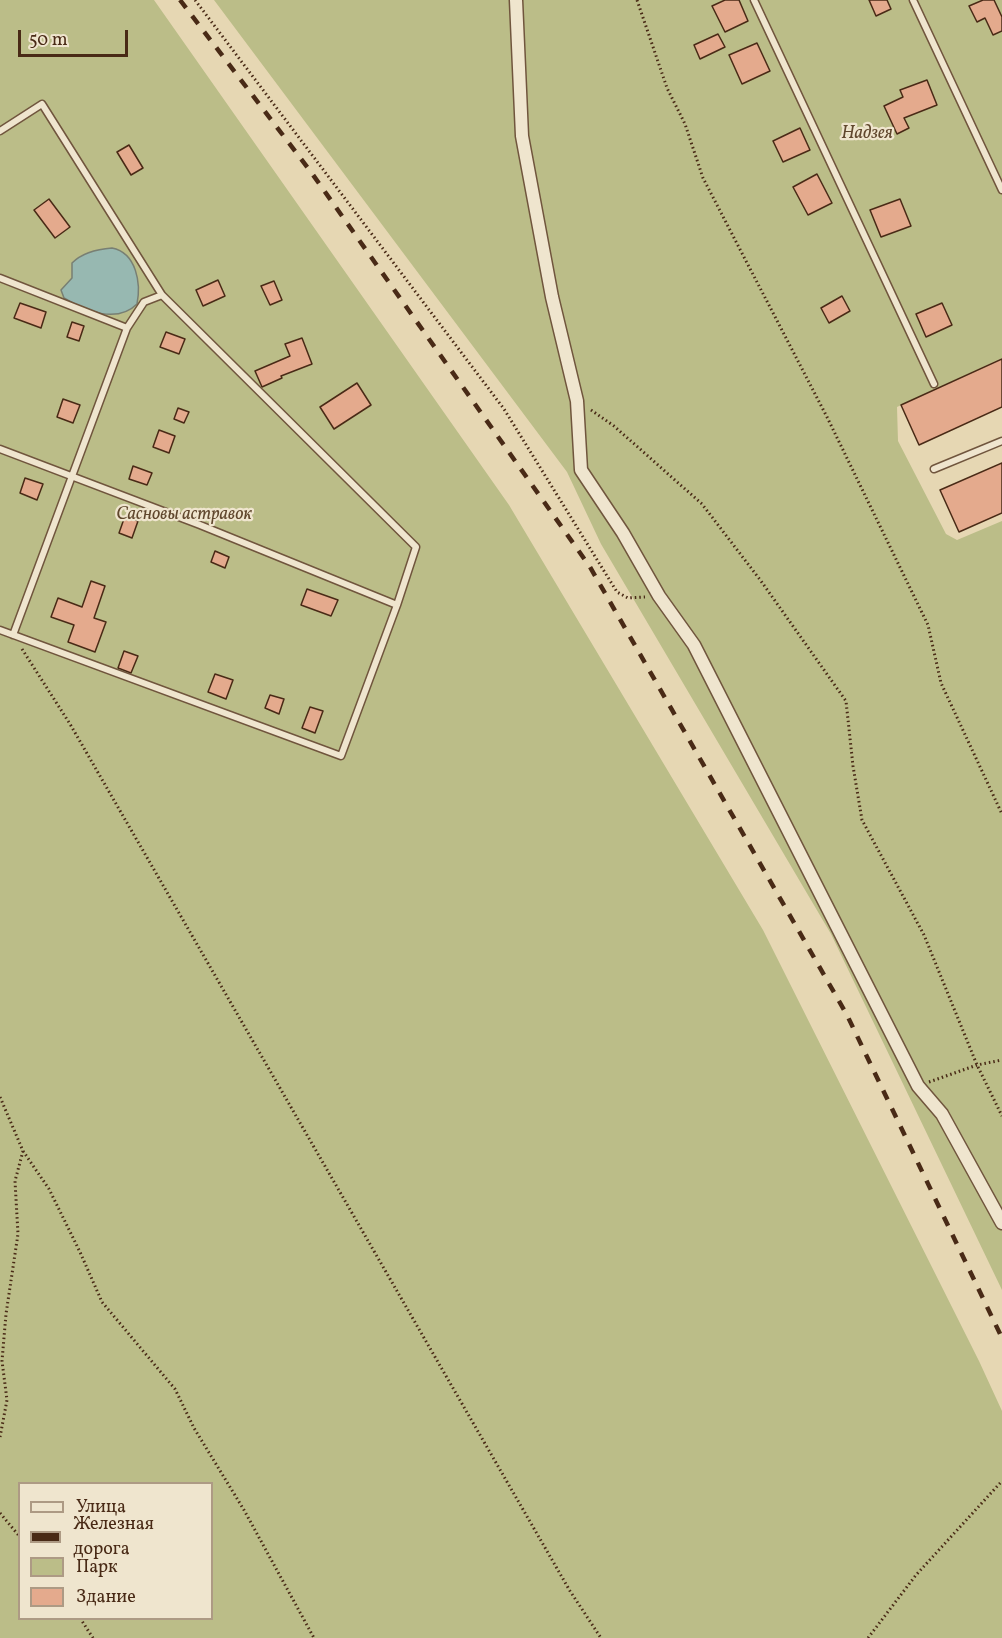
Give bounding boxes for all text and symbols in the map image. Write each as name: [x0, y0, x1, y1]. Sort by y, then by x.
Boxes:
scale bar: [21, 18, 130, 56]
text: 50 m: [29, 28, 68, 53]
park label: Надзея: [841, 124, 893, 146]
park label: Сасновы астравок: [116, 505, 252, 527]
legend: [18, 1482, 213, 1620]
text: Улица: [76, 1495, 126, 1520]
text: Железная дорога: [73, 1512, 154, 1562]
text: Парк: [76, 1555, 118, 1580]
text: Здание: [76, 1585, 136, 1610]

